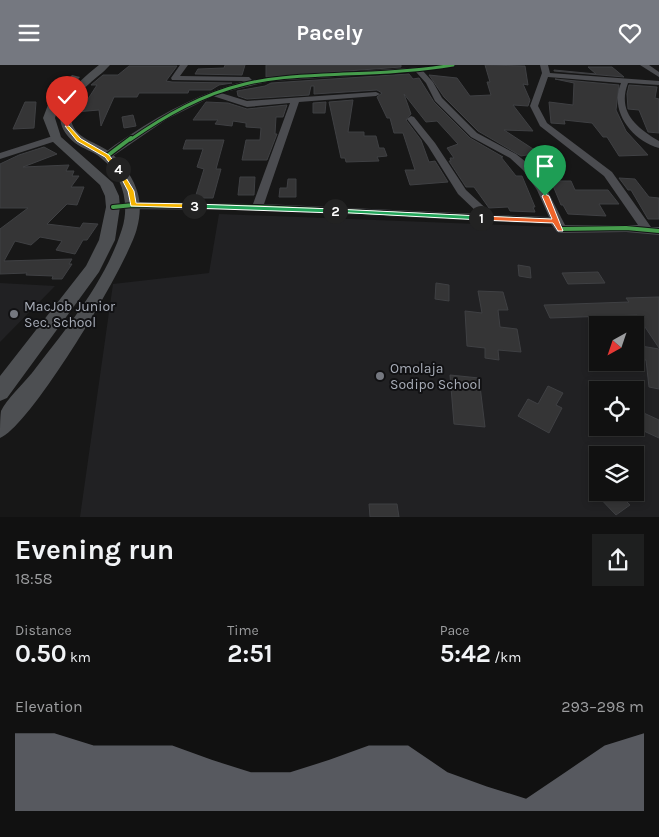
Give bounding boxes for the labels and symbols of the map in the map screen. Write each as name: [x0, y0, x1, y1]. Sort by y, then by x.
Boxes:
pin: [46, 76, 88, 127]
pin: [524, 145, 566, 196]
pin: 4: [106, 157, 130, 181]
pin: 3: [182, 193, 206, 219]
pin: 2: [322, 199, 348, 223]
pin: 1: [468, 205, 494, 231]
place label: MacJob Junior Sec. School: [24, 298, 116, 331]
marker: MacJob Junior Sec. School: [8, 308, 20, 320]
north arrow: [589, 316, 644, 371]
place label: Omolaja Sodipo School: [390, 360, 481, 393]
marker: Omolaja Sodipo School: [374, 370, 386, 382]

